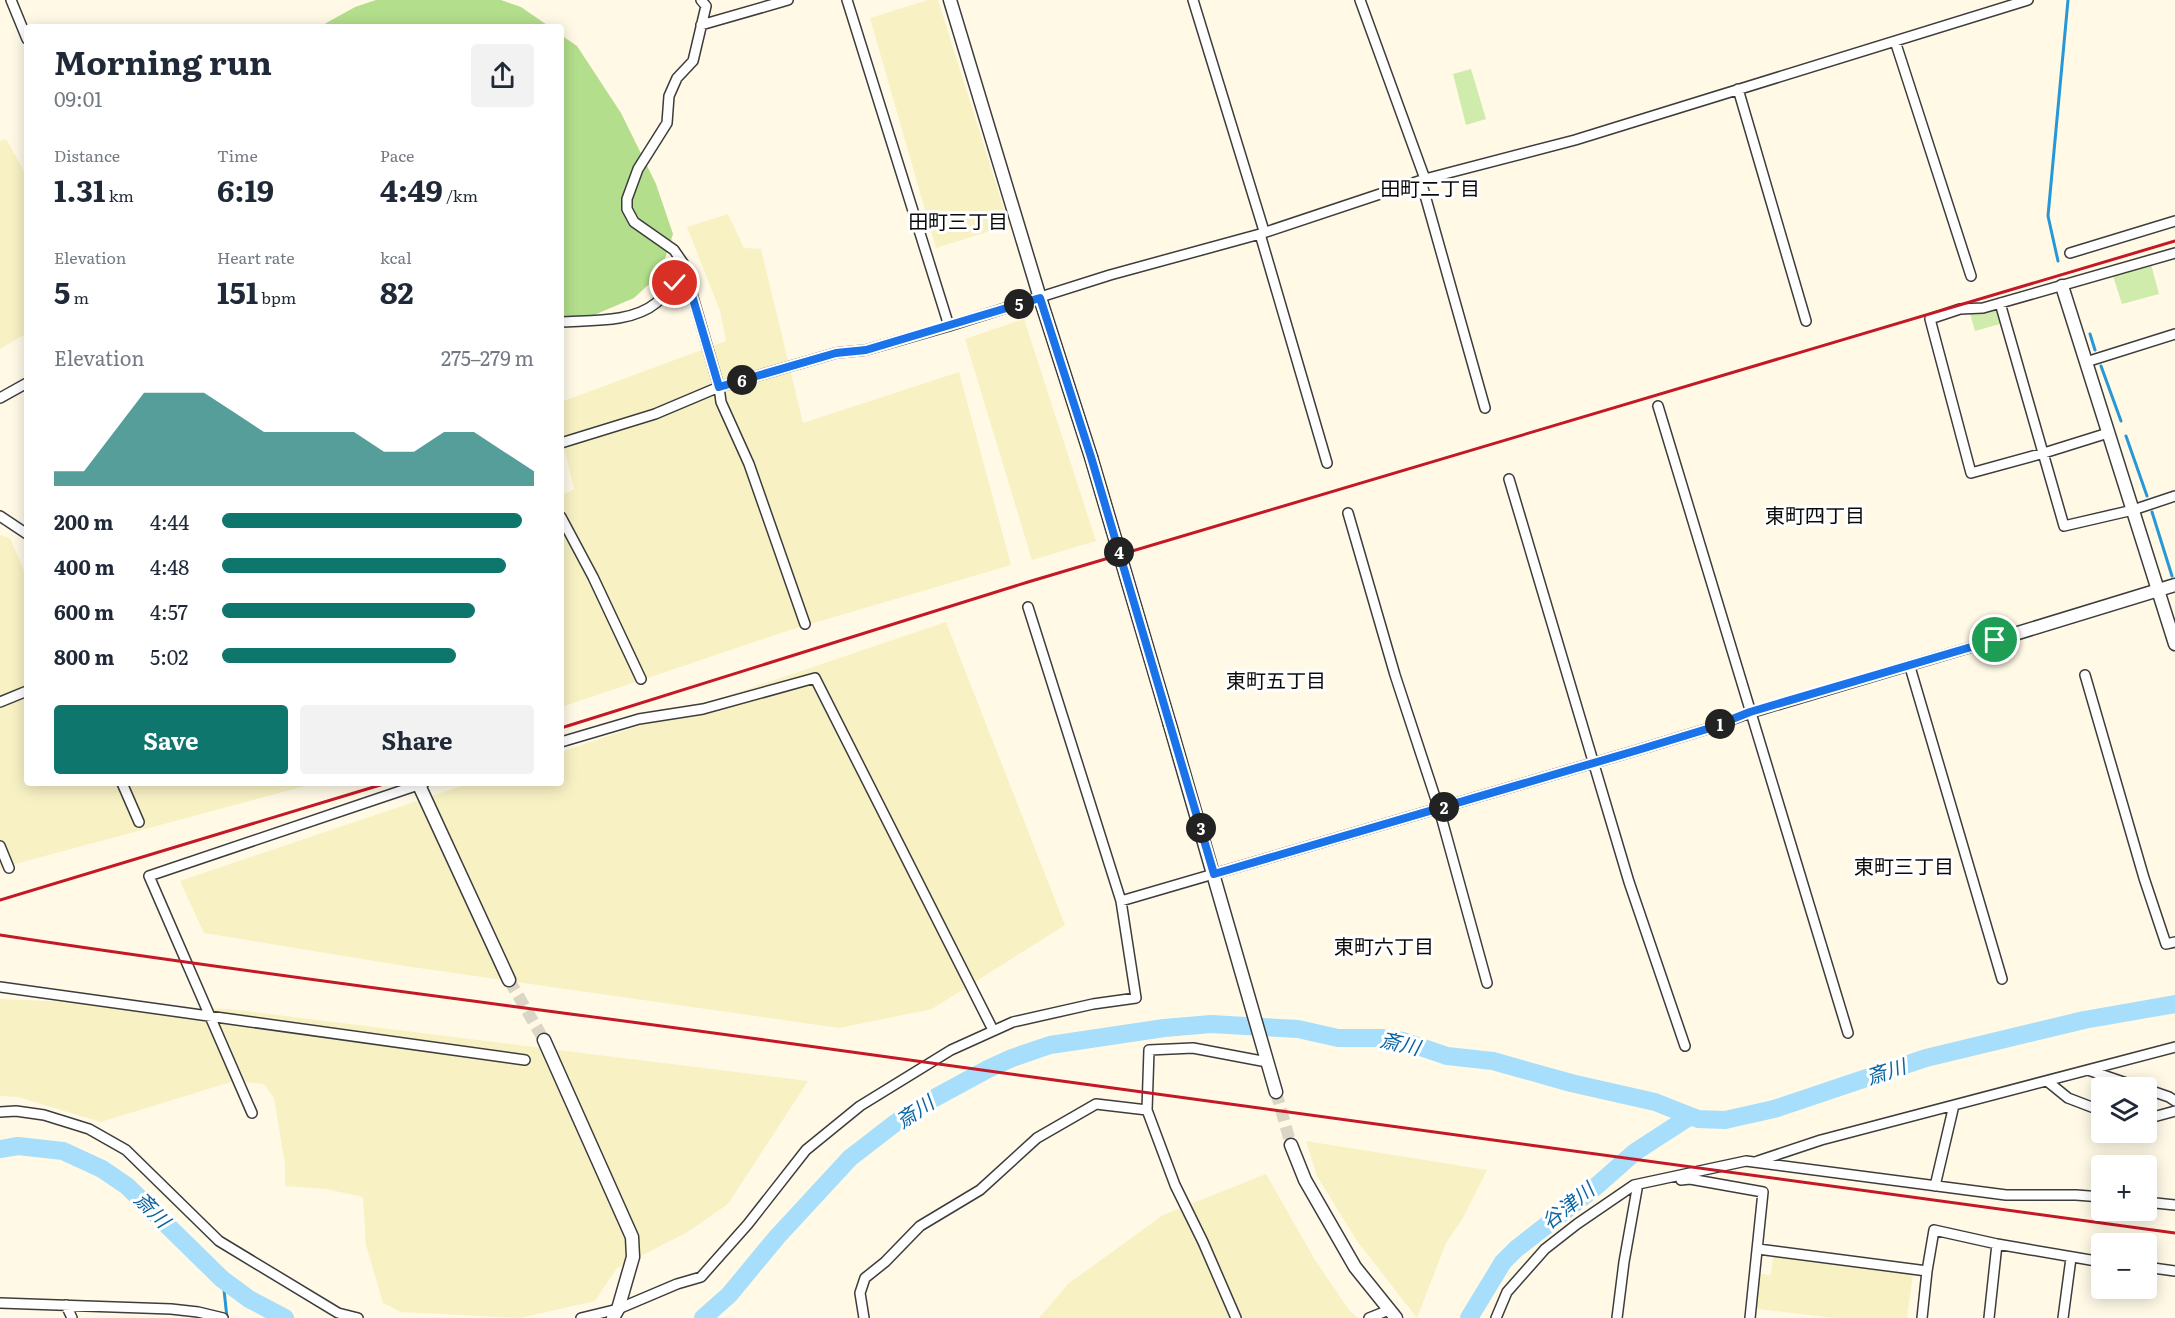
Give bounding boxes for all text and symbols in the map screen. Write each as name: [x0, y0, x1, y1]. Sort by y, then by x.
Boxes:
text: Morning run: [54, 36, 272, 85]
button: share: [471, 44, 534, 107]
text: 09:01: [54, 83, 102, 113]
text: Distance: [54, 143, 120, 167]
text: Time: [217, 143, 258, 167]
text: Pace: [380, 143, 414, 167]
text: 1.31: [54, 167, 105, 211]
text: 6:19: [217, 167, 274, 211]
text: 4:49: [380, 167, 443, 211]
district label: 田町二丁目: [1380, 172, 1480, 202]
text: km: [105, 183, 134, 207]
text: /km: [443, 183, 478, 207]
district label: 田町三丁目: [908, 205, 1008, 235]
text: Elevation: [54, 245, 126, 269]
text: Heart rate: [217, 245, 295, 269]
text: kcal: [380, 245, 412, 269]
pin: [649, 257, 700, 308]
icon: check: [658, 266, 691, 299]
text: 5: [54, 269, 70, 313]
text: 151: [217, 269, 258, 313]
text: 82: [380, 269, 414, 313]
text: m: [70, 285, 89, 309]
text: bpm: [258, 285, 296, 309]
pin: 5: [1004, 289, 1034, 319]
text: 5: [1015, 292, 1023, 316]
text: Elevation: [54, 342, 144, 372]
text: 275–279 m: [441, 342, 534, 372]
pin: 6: [727, 365, 757, 395]
text: 6: [737, 368, 747, 392]
district label: 東町四丁目: [1765, 499, 1865, 529]
text: 200 m: [54, 506, 113, 536]
text: 4:44: [150, 506, 189, 536]
pin: 4: [1104, 537, 1134, 567]
text: 4: [1114, 540, 1124, 564]
text: 400 m: [54, 551, 115, 581]
text: 4:48: [150, 551, 189, 581]
text: 600 m: [54, 596, 114, 626]
text: 4:57: [150, 596, 188, 626]
pin: [1969, 614, 2020, 665]
icon: arrive: [1978, 623, 2011, 656]
text: 800 m: [54, 641, 114, 671]
text: 5:02: [150, 641, 188, 671]
district label: 東町五丁目: [1226, 664, 1326, 694]
button: Save: [54, 705, 288, 774]
button: Share: [300, 705, 534, 774]
pin: 1: [1705, 709, 1735, 739]
text: 1: [1717, 712, 1723, 736]
pin: 2: [1429, 792, 1459, 822]
text: 2: [1440, 795, 1448, 819]
pin: 3: [1186, 813, 1216, 843]
text: 3: [1197, 816, 1205, 840]
district label: 東町三丁目: [1854, 850, 1954, 880]
district label: 東町六丁目: [1334, 930, 1434, 960]
water label: 斎川: [1378, 1023, 1425, 1062]
water label: 斎川: [1862, 1049, 1911, 1091]
map controls: [2091, 1077, 2157, 1299]
button: layers: [2091, 1077, 2157, 1143]
water label: 斎川: [889, 1086, 941, 1134]
button: +: [2091, 1155, 2157, 1221]
water label: 谷津川: [1534, 1173, 1601, 1235]
water label: 斎川: [129, 1184, 180, 1235]
button: −: [2091, 1233, 2157, 1299]

